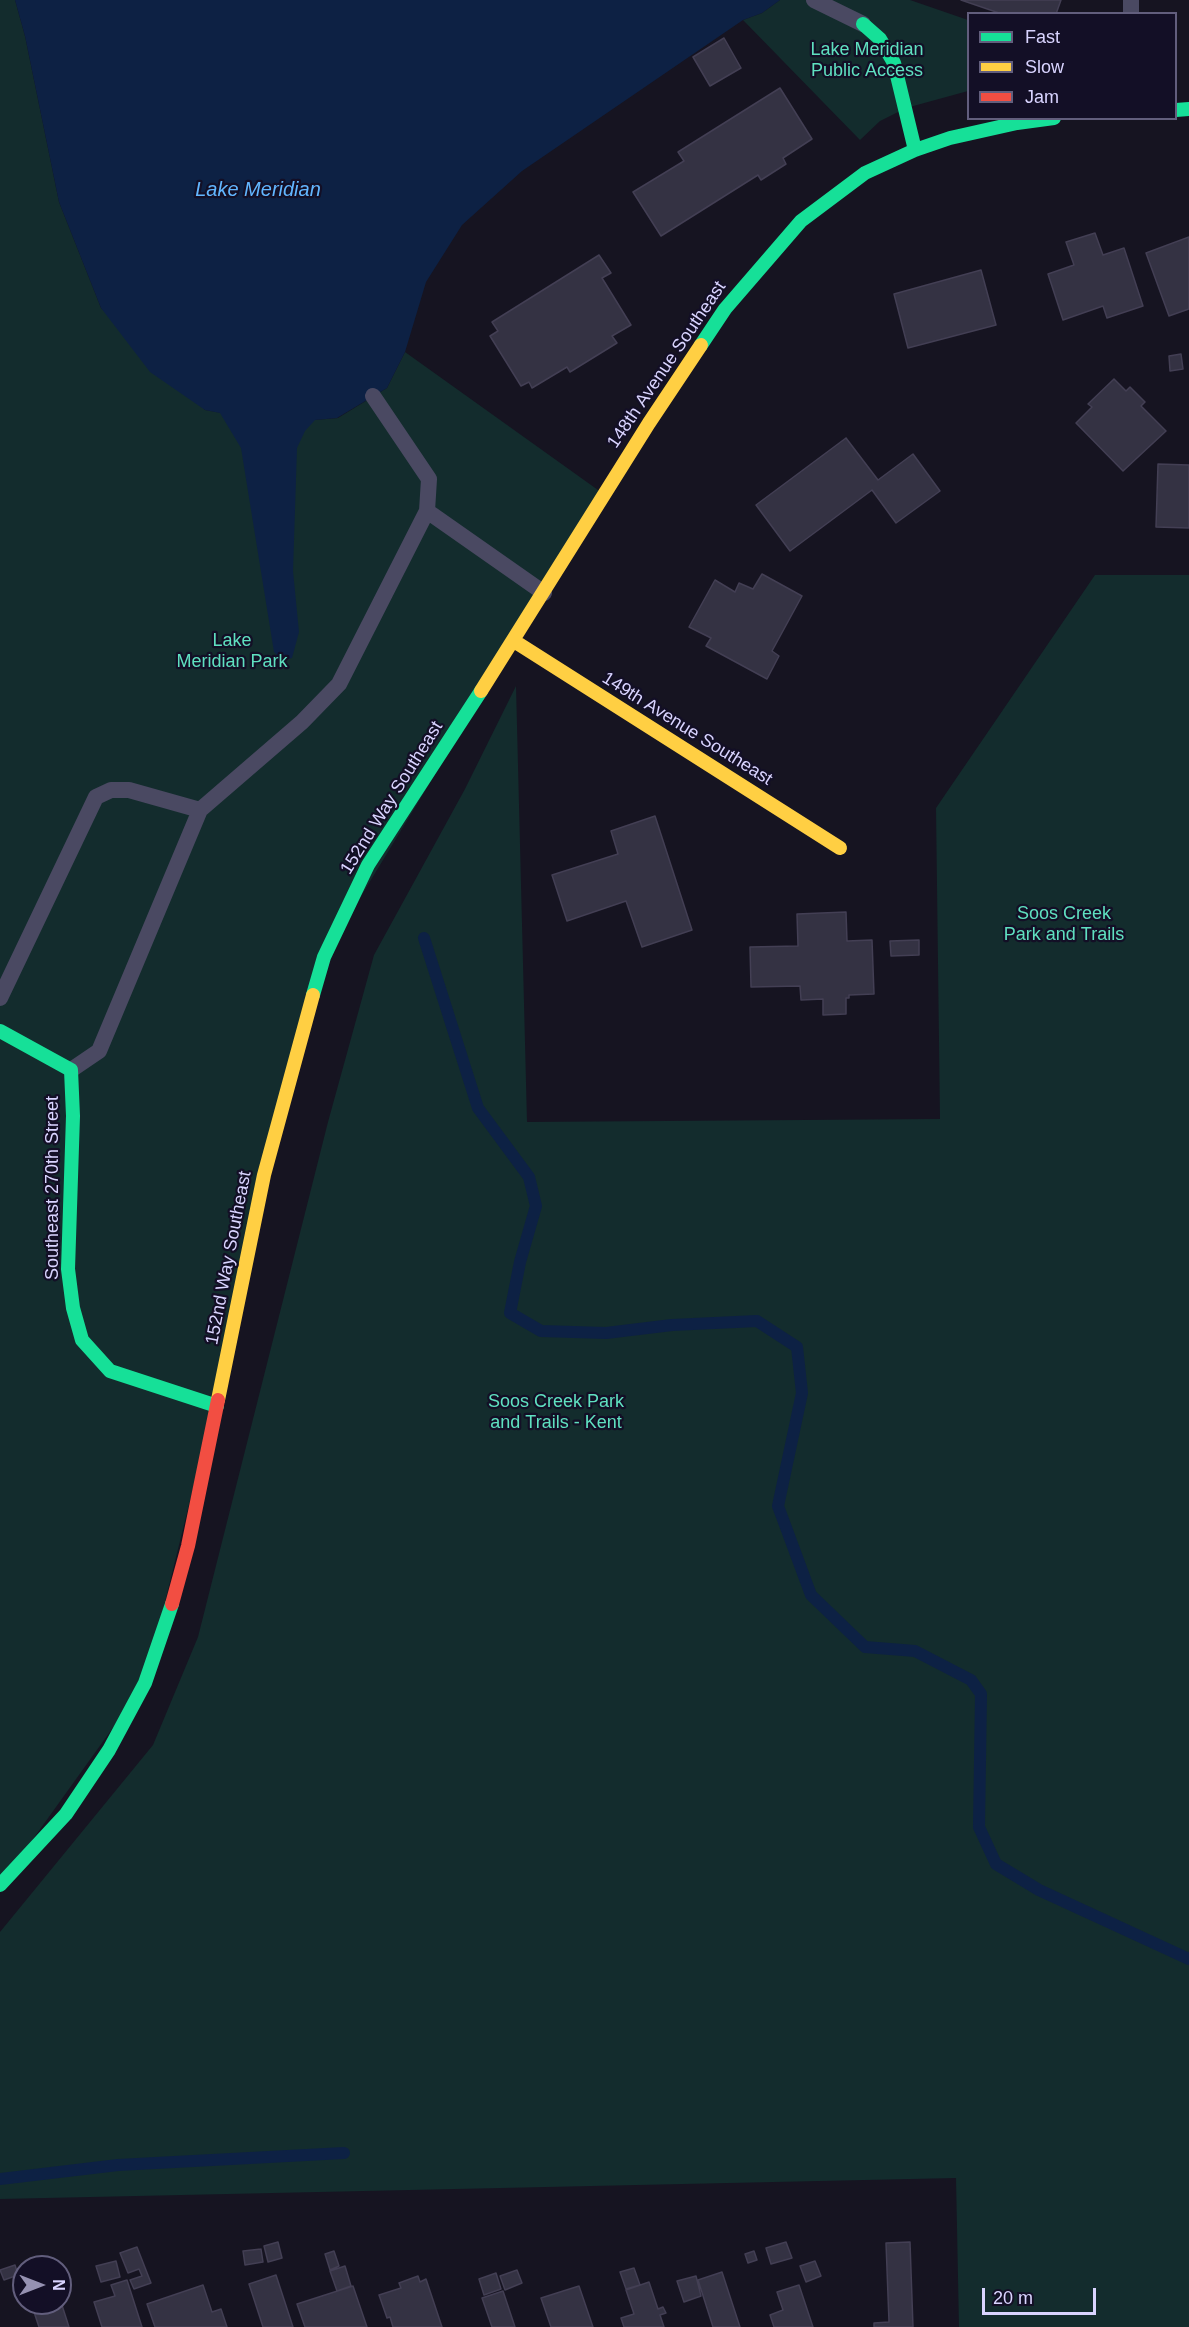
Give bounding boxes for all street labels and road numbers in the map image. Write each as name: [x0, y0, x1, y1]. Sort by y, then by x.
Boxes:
street label: 148th Avenue Southeast: [603, 277, 731, 453]
street label: 149th Avenue Southeast: [598, 668, 776, 790]
street label: 152nd Way Southeast: [336, 717, 448, 879]
street label: Southeast 270th Street: [42, 1096, 64, 1280]
street label: 152nd Way Southeast: [202, 1169, 256, 1347]

